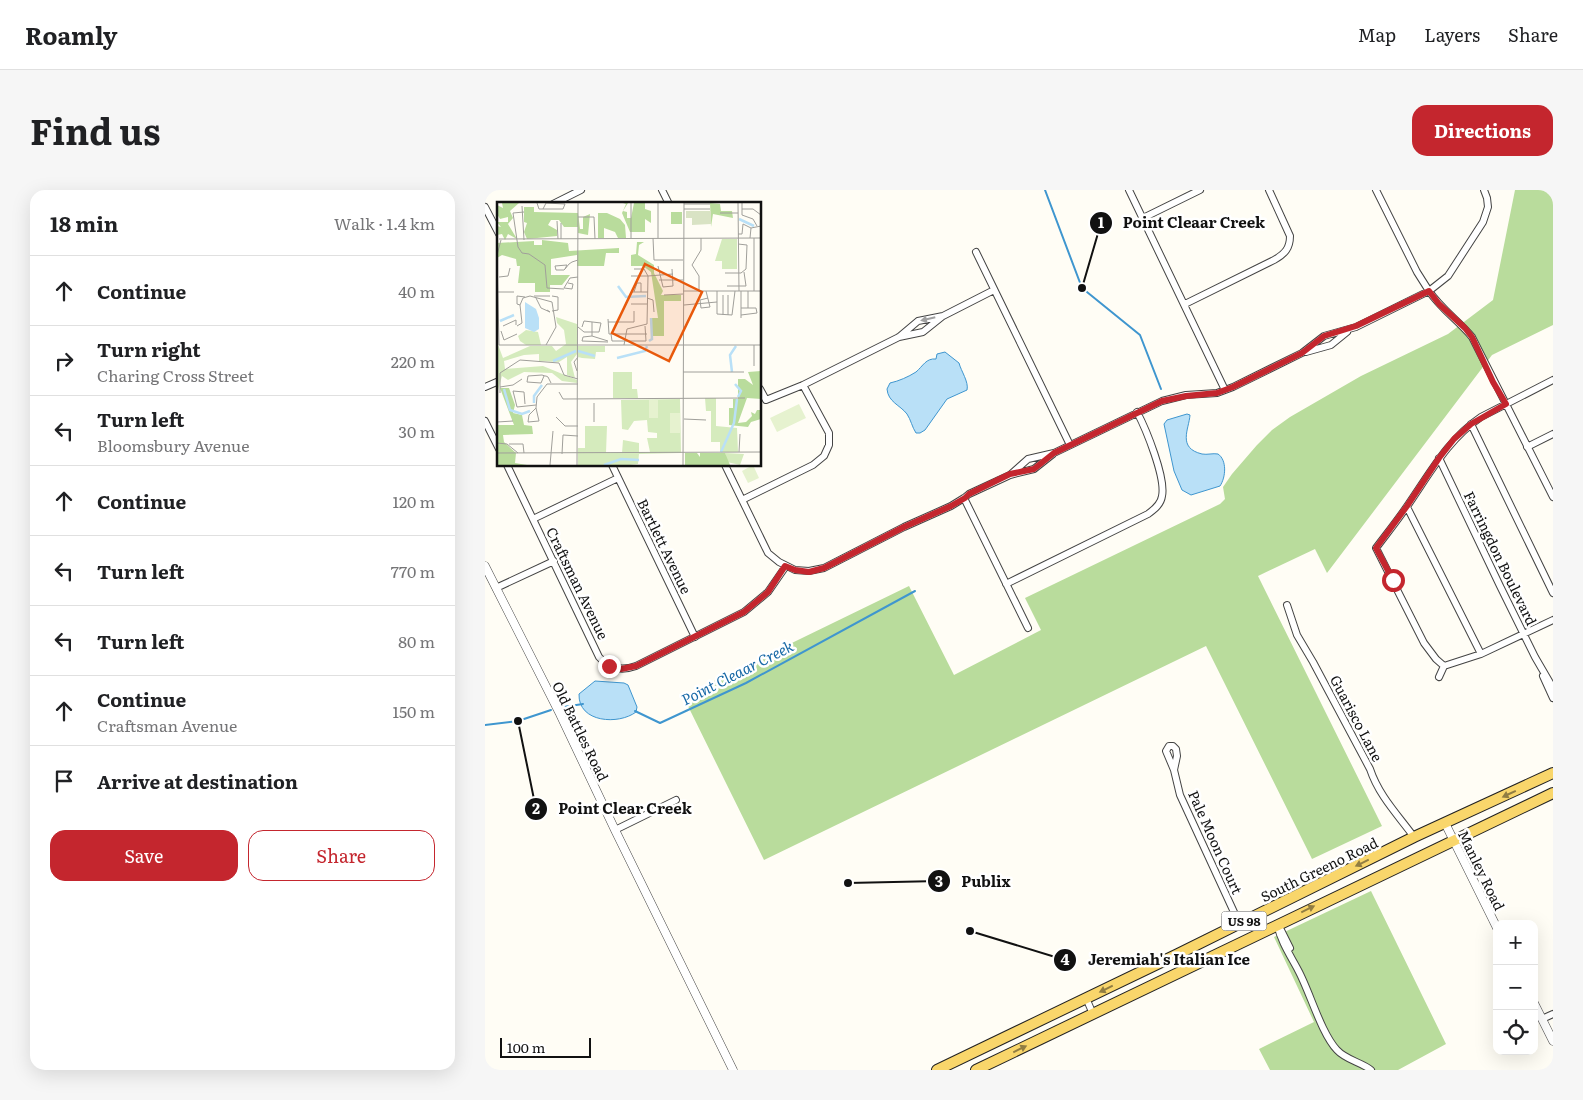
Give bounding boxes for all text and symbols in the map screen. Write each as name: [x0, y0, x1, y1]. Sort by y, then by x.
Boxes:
text: Roamly: [25, 17, 118, 52]
text: Map: [1358, 21, 1396, 48]
text: Layers: [1424, 21, 1480, 48]
text: Share: [1508, 21, 1558, 48]
text: Find us: [30, 104, 160, 156]
button: Directions: [1412, 105, 1553, 156]
inset map: [497, 202, 761, 466]
text: 18 min: [50, 207, 118, 238]
callout: Point Cleaar Creek: [1088, 208, 1276, 238]
text: 1: [1098, 210, 1104, 233]
text: Point Cleaar Creek: [1123, 210, 1266, 233]
text: Walk · 1.4 km: [334, 211, 435, 235]
icon: ahead: [50, 277, 78, 305]
text: Continue: [97, 277, 186, 305]
text: 40 m: [398, 279, 435, 303]
one-way arrow: [920, 315, 935, 323]
text: Turn right: [97, 335, 201, 363]
icon: right: [50, 347, 78, 375]
text: 220 m: [391, 349, 435, 373]
text: Charing Cross Street: [97, 363, 254, 387]
text: Turn left: [97, 405, 184, 433]
icon: left: [50, 417, 78, 445]
text: 30 m: [398, 419, 435, 443]
text: Bloomsbury Avenue: [97, 433, 250, 457]
icon: ahead: [50, 487, 78, 515]
text: Continue: [97, 487, 186, 515]
street label: Farringdon Boulevard: [1460, 487, 1542, 629]
text: 120 m: [392, 489, 435, 513]
street label: Bartlett Avenue: [633, 495, 697, 597]
street label: Craftsman Avenue: [542, 523, 614, 643]
icon: left: [50, 557, 78, 585]
text: Turn left: [97, 557, 184, 585]
text: 770 m: [391, 559, 435, 583]
route start: [1382, 569, 1405, 592]
icon: left: [50, 627, 78, 655]
text: Turn left: [97, 627, 184, 655]
text: 80 m: [398, 629, 435, 653]
water label: Point Cleaar Creek: [677, 633, 798, 710]
route end: [598, 655, 621, 678]
street label: Guarisco Lane: [1326, 671, 1388, 765]
street label: Old Battles Road: [548, 678, 614, 785]
text: Continue: [97, 685, 186, 713]
icon: ahead: [50, 697, 78, 725]
text: 150 m: [392, 699, 435, 723]
text: Craftsman Avenue: [97, 713, 237, 737]
icon: arrive: [50, 767, 78, 795]
text: Arrive at destination: [97, 767, 298, 795]
street label: Pale Moon Court: [1184, 787, 1248, 897]
one-way arrow: [1502, 790, 1516, 798]
callout: Point Clear Creek: [523, 794, 702, 824]
text: 2: [532, 796, 540, 819]
text: Point Clear Creek: [558, 796, 693, 819]
street label: Manley Road: [1454, 827, 1510, 914]
button: Save: [50, 830, 238, 881]
button: Share: [248, 830, 435, 881]
street label: South Greeno Road: [1257, 832, 1381, 906]
one-way arrow: [1355, 859, 1369, 867]
callout: Publix: [927, 866, 1021, 896]
text: 3: [935, 869, 943, 892]
text: Publix: [961, 869, 1011, 892]
one-way arrow: [1301, 905, 1315, 913]
road number: US 98: [1221, 911, 1267, 930]
map controls: [1493, 920, 1538, 1055]
button: +: [1493, 920, 1538, 965]
callout: Jeremiah's Italian Ice: [1053, 945, 1260, 975]
text: 4: [1060, 947, 1070, 970]
text: Jeremiah's Italian Ice: [1088, 947, 1251, 970]
button: −: [1493, 965, 1538, 1010]
one-way arrow: [1099, 985, 1113, 993]
button: locate: [1493, 1010, 1538, 1055]
scale bar: [500, 1035, 591, 1058]
text: 100 m: [507, 1037, 545, 1057]
one-way arrow: [1013, 1045, 1027, 1053]

